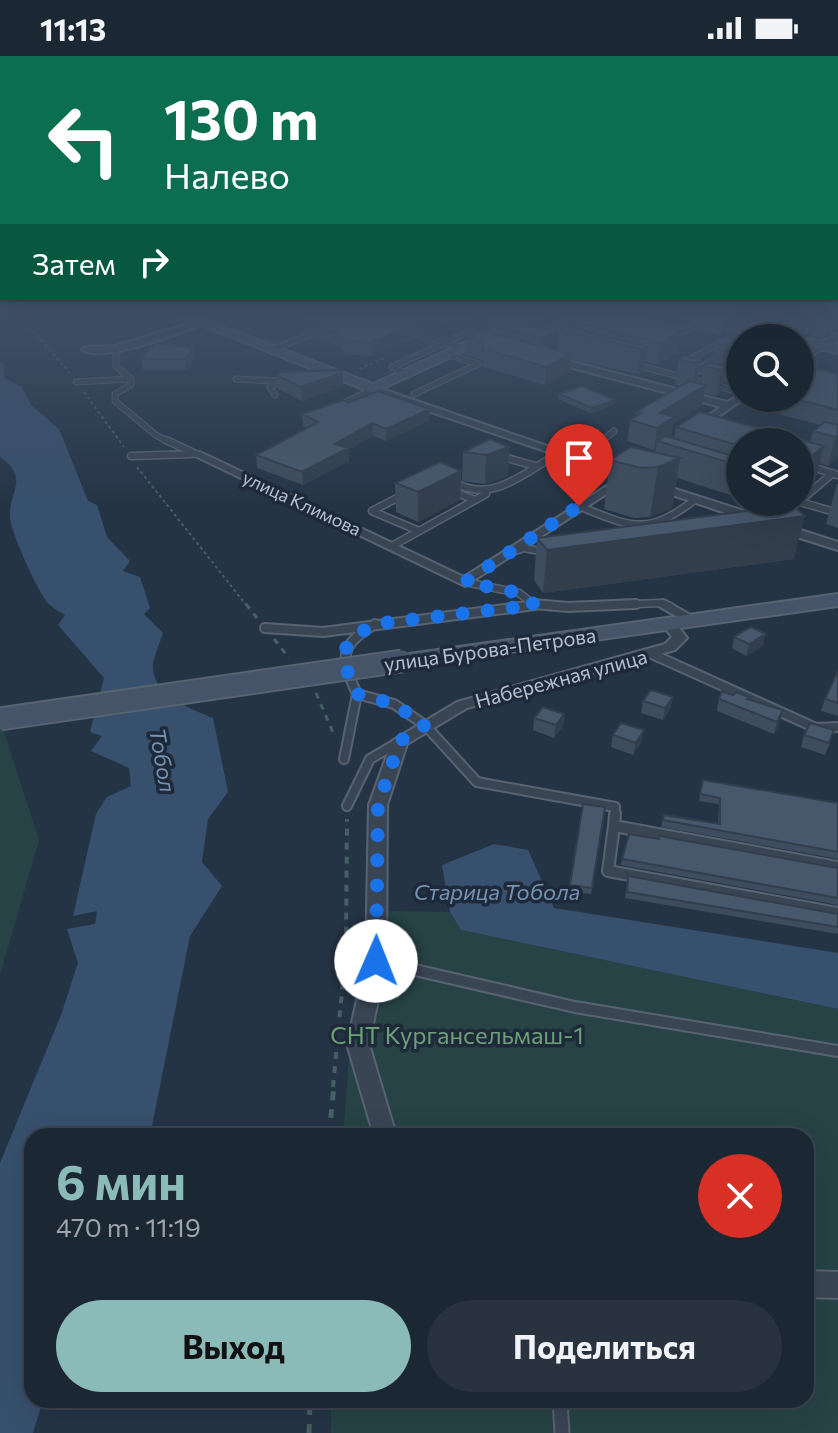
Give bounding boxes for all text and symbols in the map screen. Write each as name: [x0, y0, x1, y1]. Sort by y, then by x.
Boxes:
text: 11:13: [40, 10, 106, 47]
text: 130 m: [164, 83, 319, 152]
icon: left: [32, 88, 136, 192]
text: Налево: [164, 152, 290, 196]
icon: right: [132, 240, 176, 284]
text: Затем: [32, 244, 116, 281]
map controls: [726, 324, 814, 516]
button: search: [726, 324, 814, 412]
pin: [545, 424, 613, 506]
button: layers: [726, 428, 814, 516]
icon: arrive: [557, 436, 601, 480]
street label: улица Климова: [239, 466, 365, 540]
street label: улица Бурова-Петрова: [383, 622, 597, 676]
street label: Набережная улица: [472, 644, 650, 712]
water label: Тобол: [144, 726, 182, 794]
water label: Старица Тобола: [414, 878, 580, 905]
position arrow: [334, 919, 418, 1003]
park label: СНТ Кургансельмаш-1: [330, 1020, 584, 1049]
text: 6 мин: [56, 1151, 186, 1210]
button: close: [698, 1154, 782, 1238]
text: 470 m · 11:19: [56, 1211, 201, 1242]
button: Выход: [56, 1300, 411, 1392]
button: Поделиться: [427, 1300, 782, 1392]

